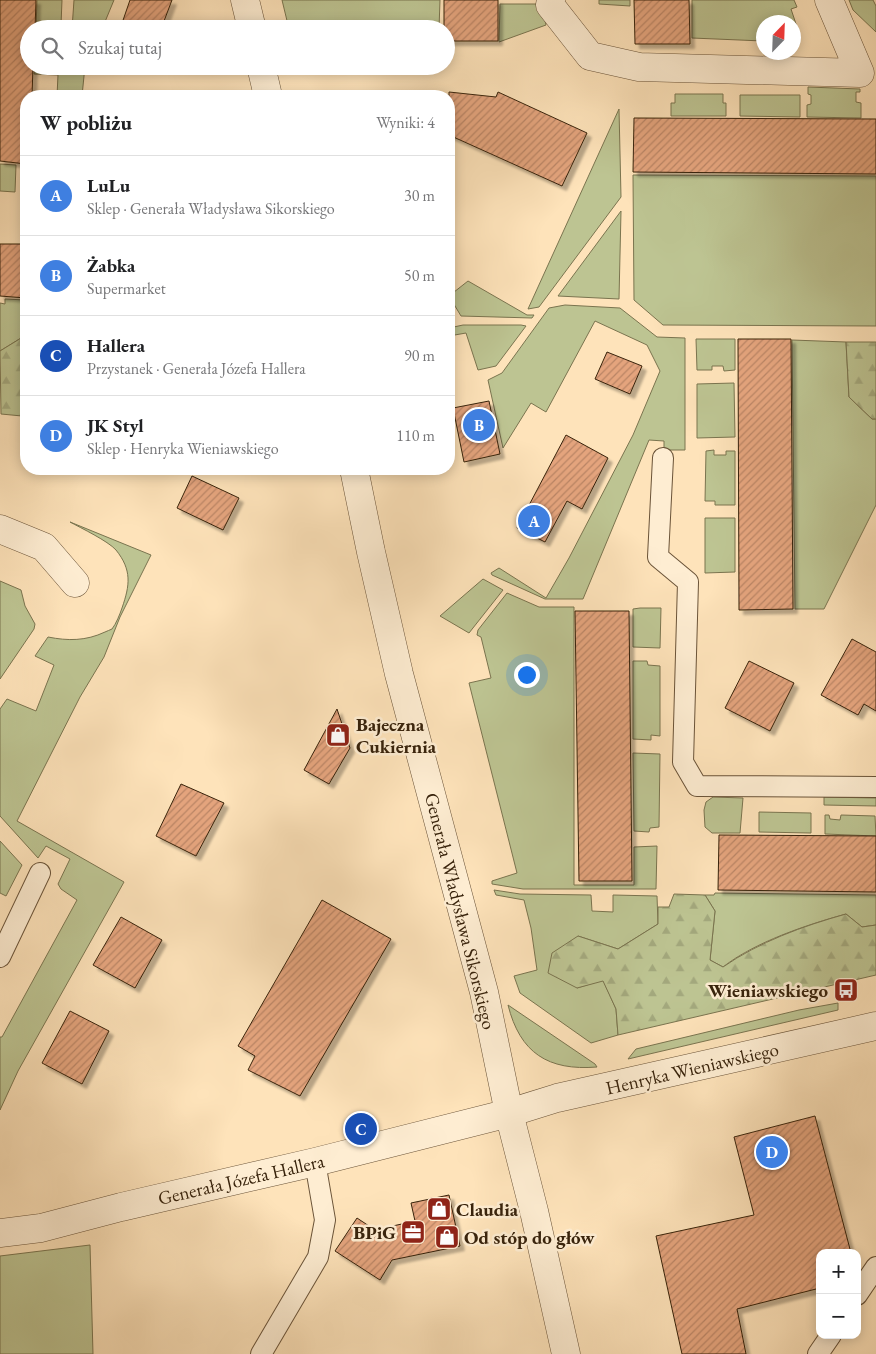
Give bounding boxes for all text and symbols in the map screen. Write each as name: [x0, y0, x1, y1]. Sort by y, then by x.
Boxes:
north arrow: [756, 15, 801, 60]
search box: [20, 20, 455, 75]
icon: search: [38, 34, 66, 62]
text: Szukaj tutaj: [78, 35, 162, 60]
text: W pobliżu: [40, 109, 132, 136]
text: Wyniki: 4: [376, 112, 435, 133]
text: LuLu: [87, 173, 130, 198]
text: A: [50, 185, 62, 206]
text: 30 m: [404, 185, 435, 206]
text: Sklep · Generała Władysława Sikorskiego: [87, 198, 335, 219]
text: Żabka: [87, 253, 135, 278]
text: B: [51, 265, 61, 286]
text: 50 m: [404, 265, 435, 286]
text: Supermarket: [87, 278, 166, 299]
text: Hallera: [87, 333, 145, 358]
text: C: [50, 345, 62, 366]
text: 90 m: [404, 345, 435, 366]
text: Przystanek · Generała Józefa Hallera: [87, 358, 306, 379]
pin: B: [463, 406, 495, 444]
text: JK Styl: [87, 413, 144, 438]
text: D: [50, 425, 62, 446]
text: 110 m: [396, 425, 435, 446]
text: Sklep · Henryka Wieniawskiego: [87, 438, 279, 459]
pin: A: [518, 502, 550, 540]
your location: [514, 662, 540, 688]
place label: Bajeczna Cukiernia: [356, 712, 437, 759]
shop icon: Bajeczna Cukiernia: [325, 722, 351, 748]
street label: Generała Władysława Sikorskiego: [419, 790, 502, 1032]
bus stop icon: Wieniawskiego: [833, 977, 859, 1003]
place label: Wieniawskiego: [708, 978, 828, 1003]
street label: Henryka Wieniawskiego: [603, 1036, 781, 1101]
pin: C: [345, 1110, 377, 1148]
pin: D: [756, 1133, 788, 1171]
street label: Generała Józefa Hallera: [156, 1148, 327, 1211]
shop icon: Claudia: [426, 1196, 452, 1222]
place label: Claudia: [456, 1197, 519, 1222]
office icon: BPiG: [400, 1219, 426, 1245]
place label: BPiG: [353, 1220, 396, 1245]
shop icon: Od stóp do głów: [434, 1224, 460, 1250]
place label: Od stóp do głów: [464, 1225, 595, 1250]
map controls: [816, 1249, 861, 1339]
button: +: [816, 1249, 861, 1294]
button: −: [816, 1294, 861, 1339]

